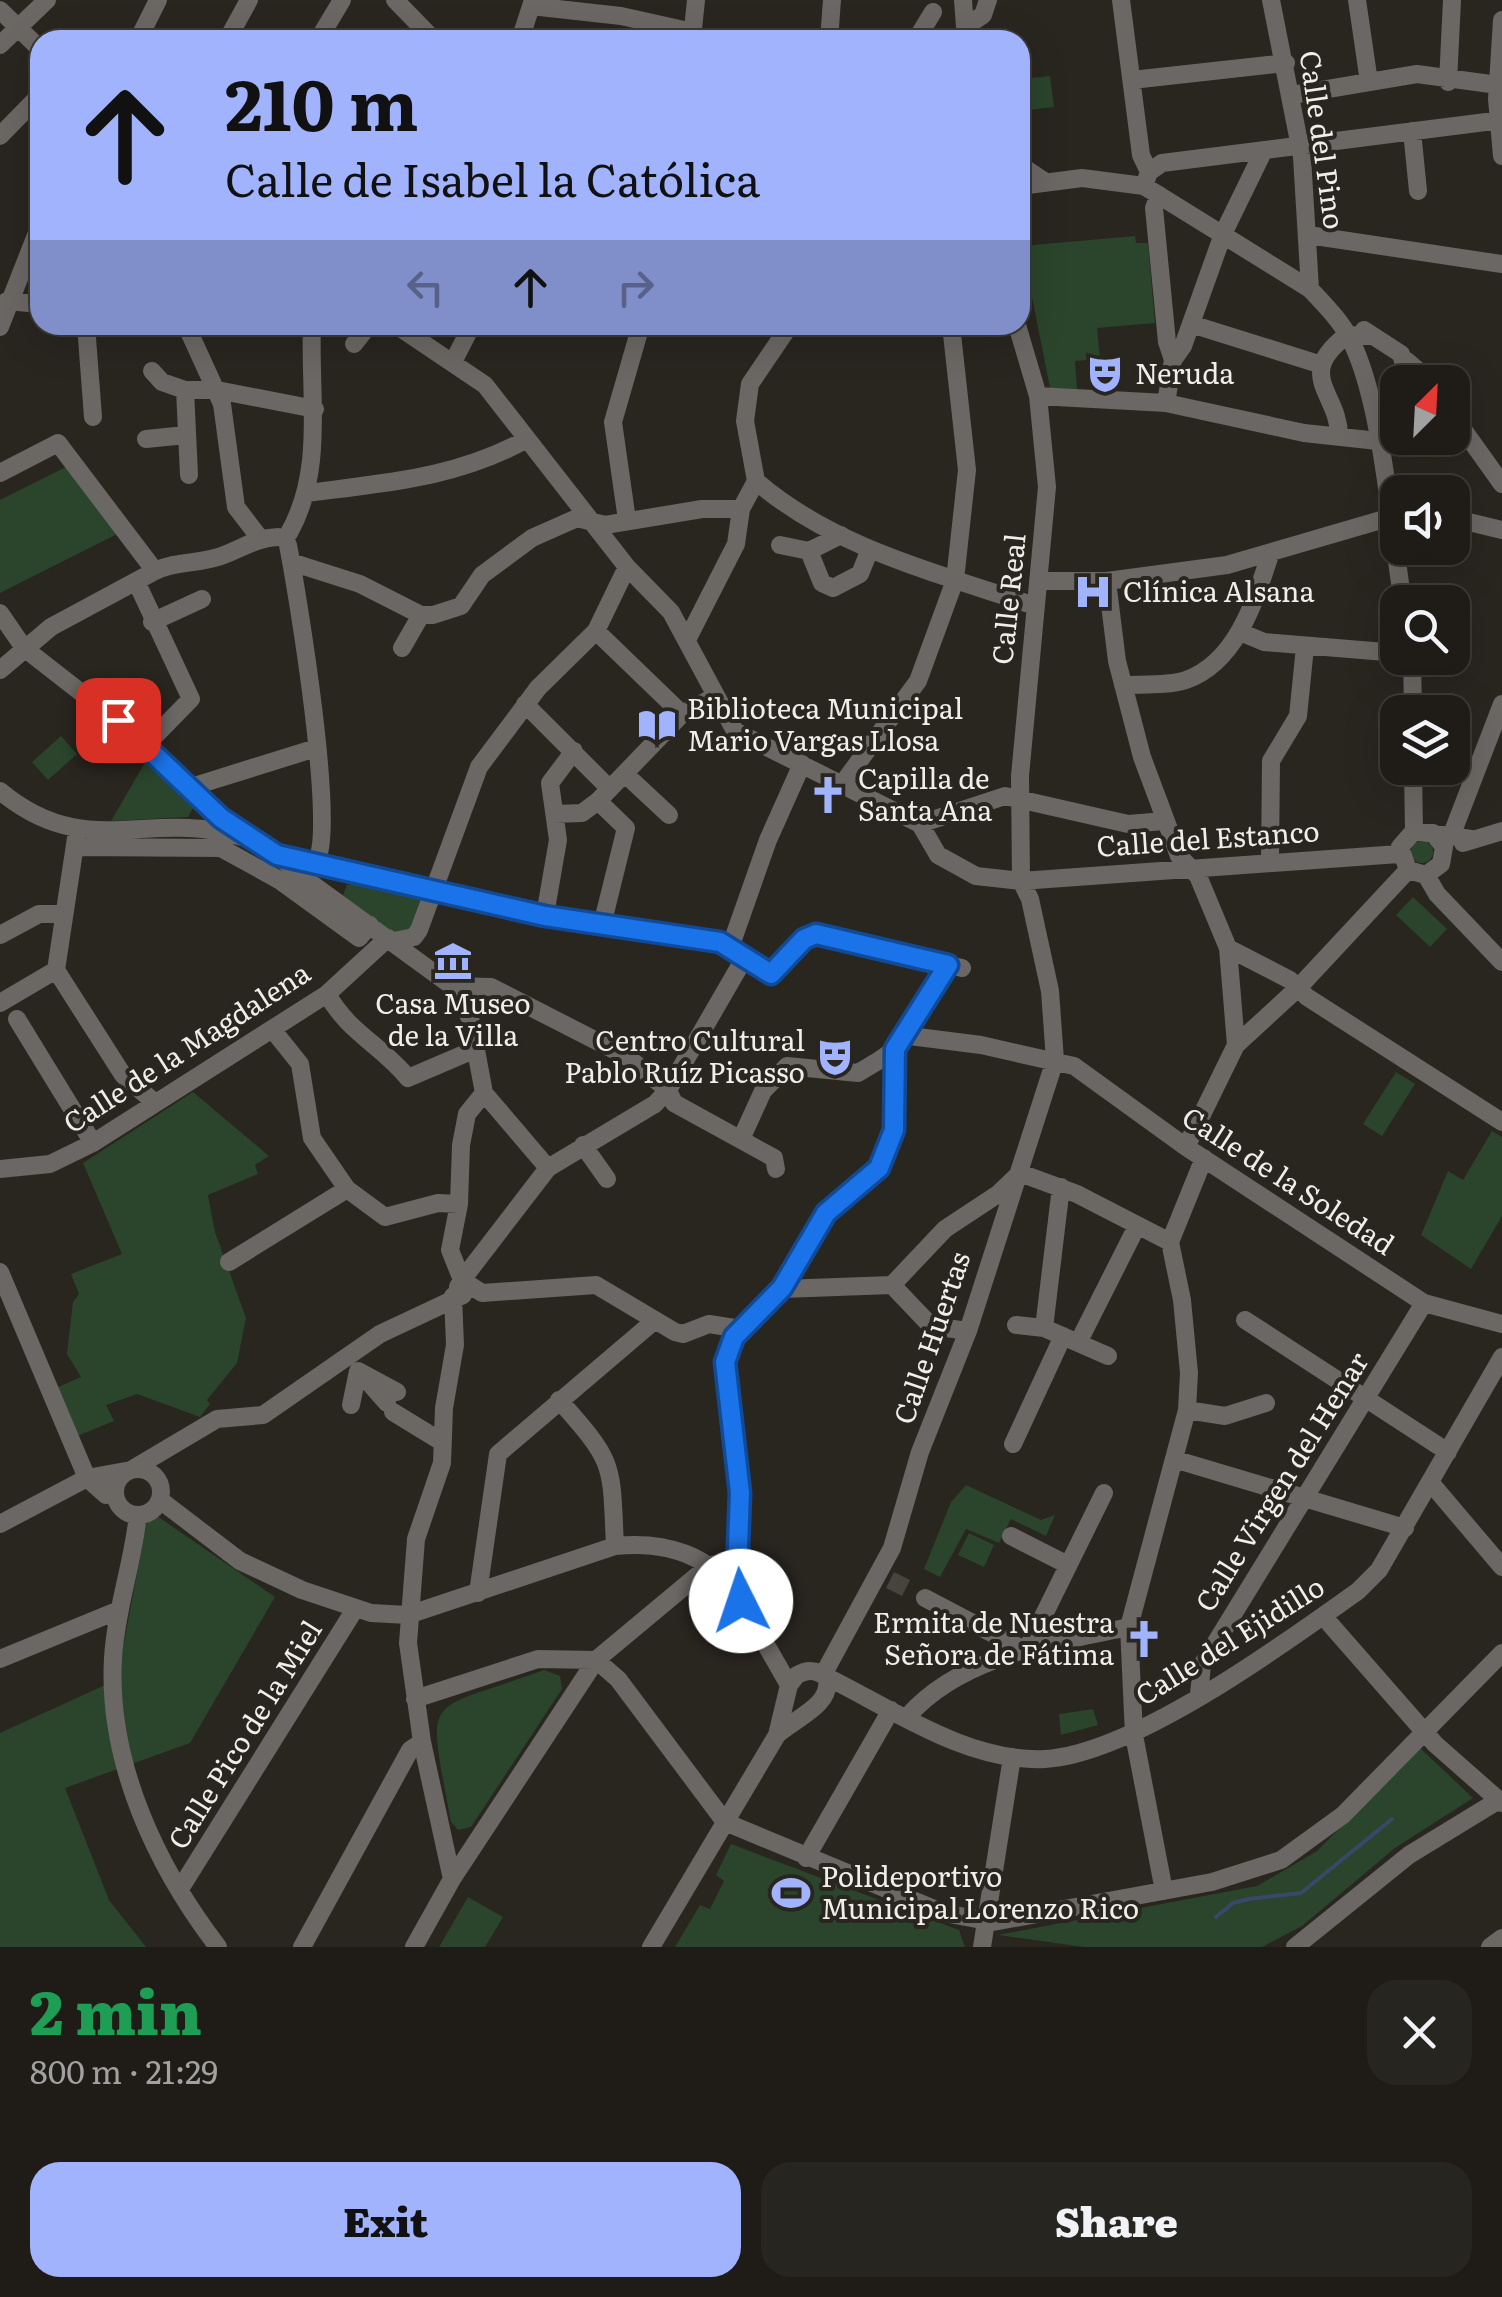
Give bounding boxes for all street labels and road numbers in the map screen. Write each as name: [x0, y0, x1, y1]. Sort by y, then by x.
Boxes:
street label: Calle del Pino: [1291, 48, 1357, 232]
street label: Calle Real: [979, 531, 1035, 666]
street label: Calle del Estanco: [1095, 808, 1321, 866]
street label: Calle de la Magdalena: [54, 951, 318, 1142]
street label: Calle de la Soledad: [1175, 1095, 1404, 1264]
street label: Calle Huertas: [881, 1246, 979, 1429]
street label: Calle Virgen del Henar: [1183, 1342, 1378, 1619]
street label: Calle del Ejidillo: [1126, 1564, 1332, 1714]
street label: Calle Pico de la Miel: [156, 1611, 331, 1856]

